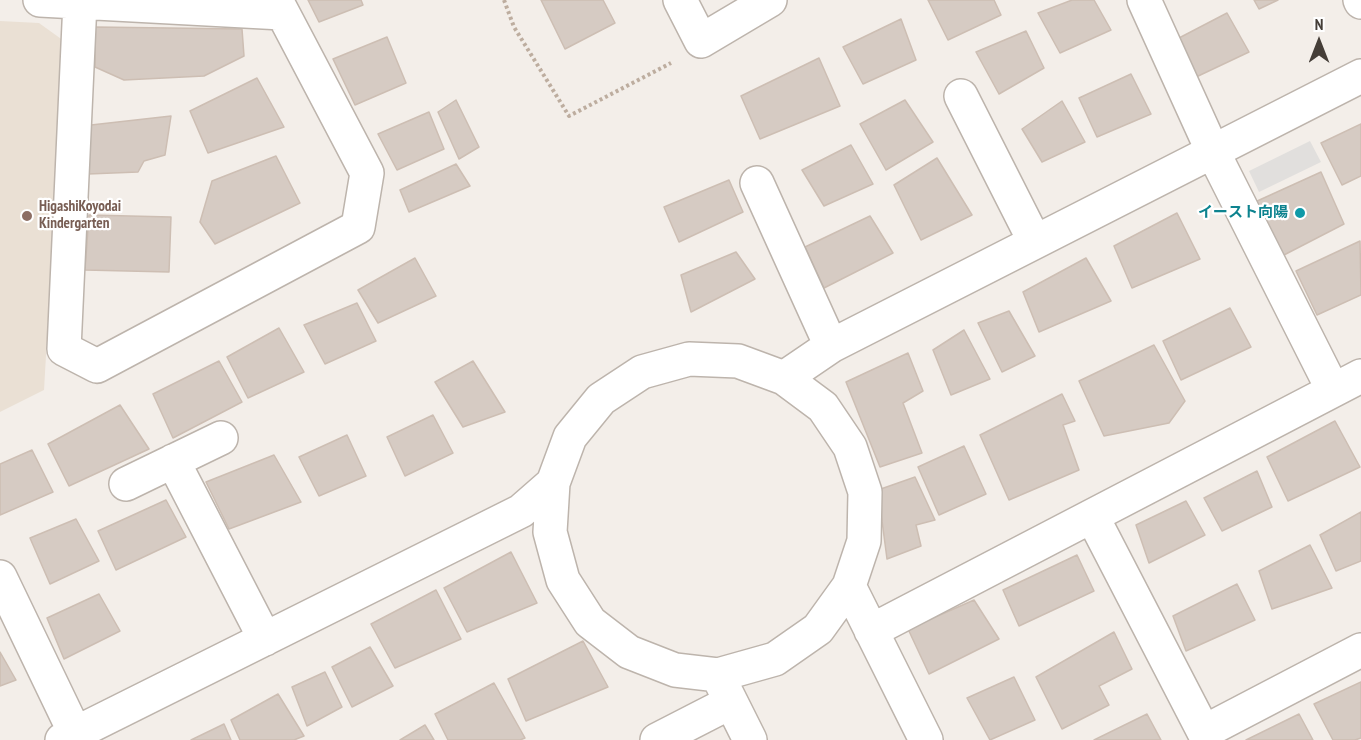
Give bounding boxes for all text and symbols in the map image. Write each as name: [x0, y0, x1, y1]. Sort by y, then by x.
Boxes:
north arrow: [1289, 12, 1349, 72]
text: N: [1315, 14, 1323, 34]
place label: HigashiKoyodai Kindergarten: [39, 198, 121, 233]
place label: イースト向陽: [1198, 204, 1288, 222]
marker: イースト向陽: [1293, 206, 1307, 220]
marker: HigashiKoyodai Kindergarten: [20, 209, 34, 223]

